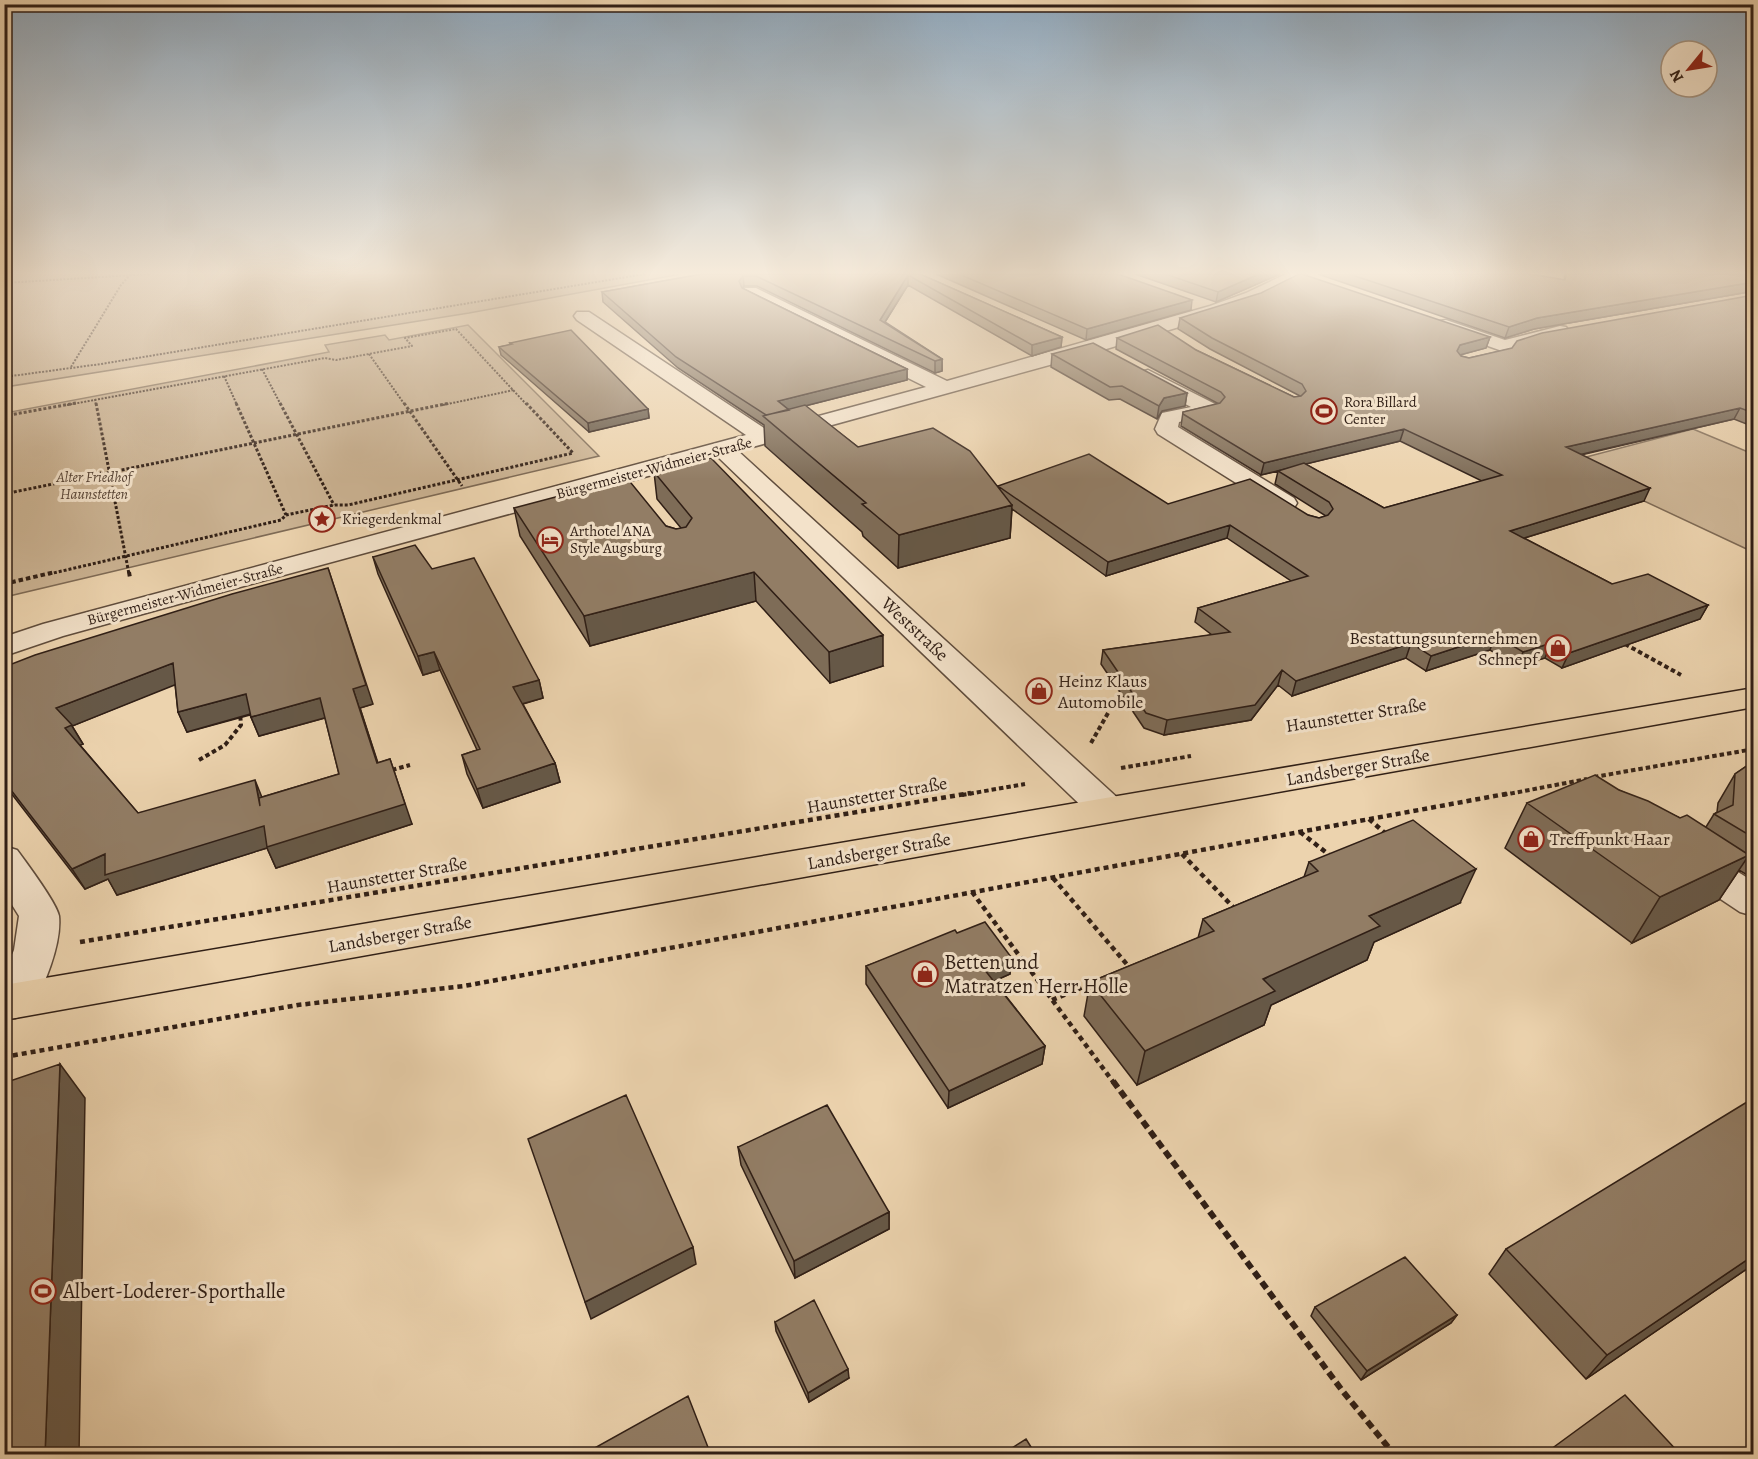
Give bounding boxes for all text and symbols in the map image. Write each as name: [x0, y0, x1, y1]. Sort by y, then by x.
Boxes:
north arrow: [1659, 39, 1719, 99]
text: N: [1664, 65, 1689, 87]
place label: Rora Billard Center: [1344, 392, 1418, 429]
sports icon: Rora Billard Center: [1309, 396, 1339, 426]
street label: Bürgermeister-Widmeier-Straße: [554, 432, 754, 504]
park label: Alter Friedhof Haunstetten: [56, 467, 135, 504]
place icon: Kriegerdenkmal: [307, 504, 337, 534]
place label: Kriegerdenkmal: [342, 509, 442, 529]
place label: Arthotel ANA Style Augsburg: [569, 521, 663, 558]
hotel icon: Arthotel ANA Style Augsburg: [535, 525, 565, 555]
street label: Bürgermeister-Widmeier-Straße: [85, 558, 285, 630]
street label: Weststraße: [875, 591, 954, 666]
place label: Bestattungsunternehmen Schnepf: [1349, 626, 1541, 671]
shop icon: Bestattungsunternehmen Schnepf: [1543, 633, 1573, 663]
place label: Heinz Klaus Automobile: [1057, 669, 1147, 714]
shop icon: Heinz Klaus Automobile: [1024, 676, 1054, 706]
street label: Haunstetter Straße: [1284, 692, 1428, 738]
street label: Landsberger Straße: [1284, 743, 1432, 791]
street label: Haunstetter Straße: [805, 771, 949, 819]
shop icon: Treffpunkt Haar: [1516, 824, 1546, 854]
street label: Landsberger Straße: [805, 827, 953, 875]
place label: Treffpunkt Haar: [1550, 827, 1670, 851]
street label: Haunstetter Straße: [325, 851, 469, 899]
street label: Landsberger Straße: [326, 910, 474, 958]
place label: Betten und Matratzen Herr Holle: [944, 948, 1128, 1000]
shop icon: Betten und Matratzen Herr Holle: [910, 959, 940, 989]
sports icon: Albert-Loderer-Sporthalle: [28, 1276, 58, 1306]
place label: Albert-Loderer-Sporthalle: [62, 1277, 285, 1305]

